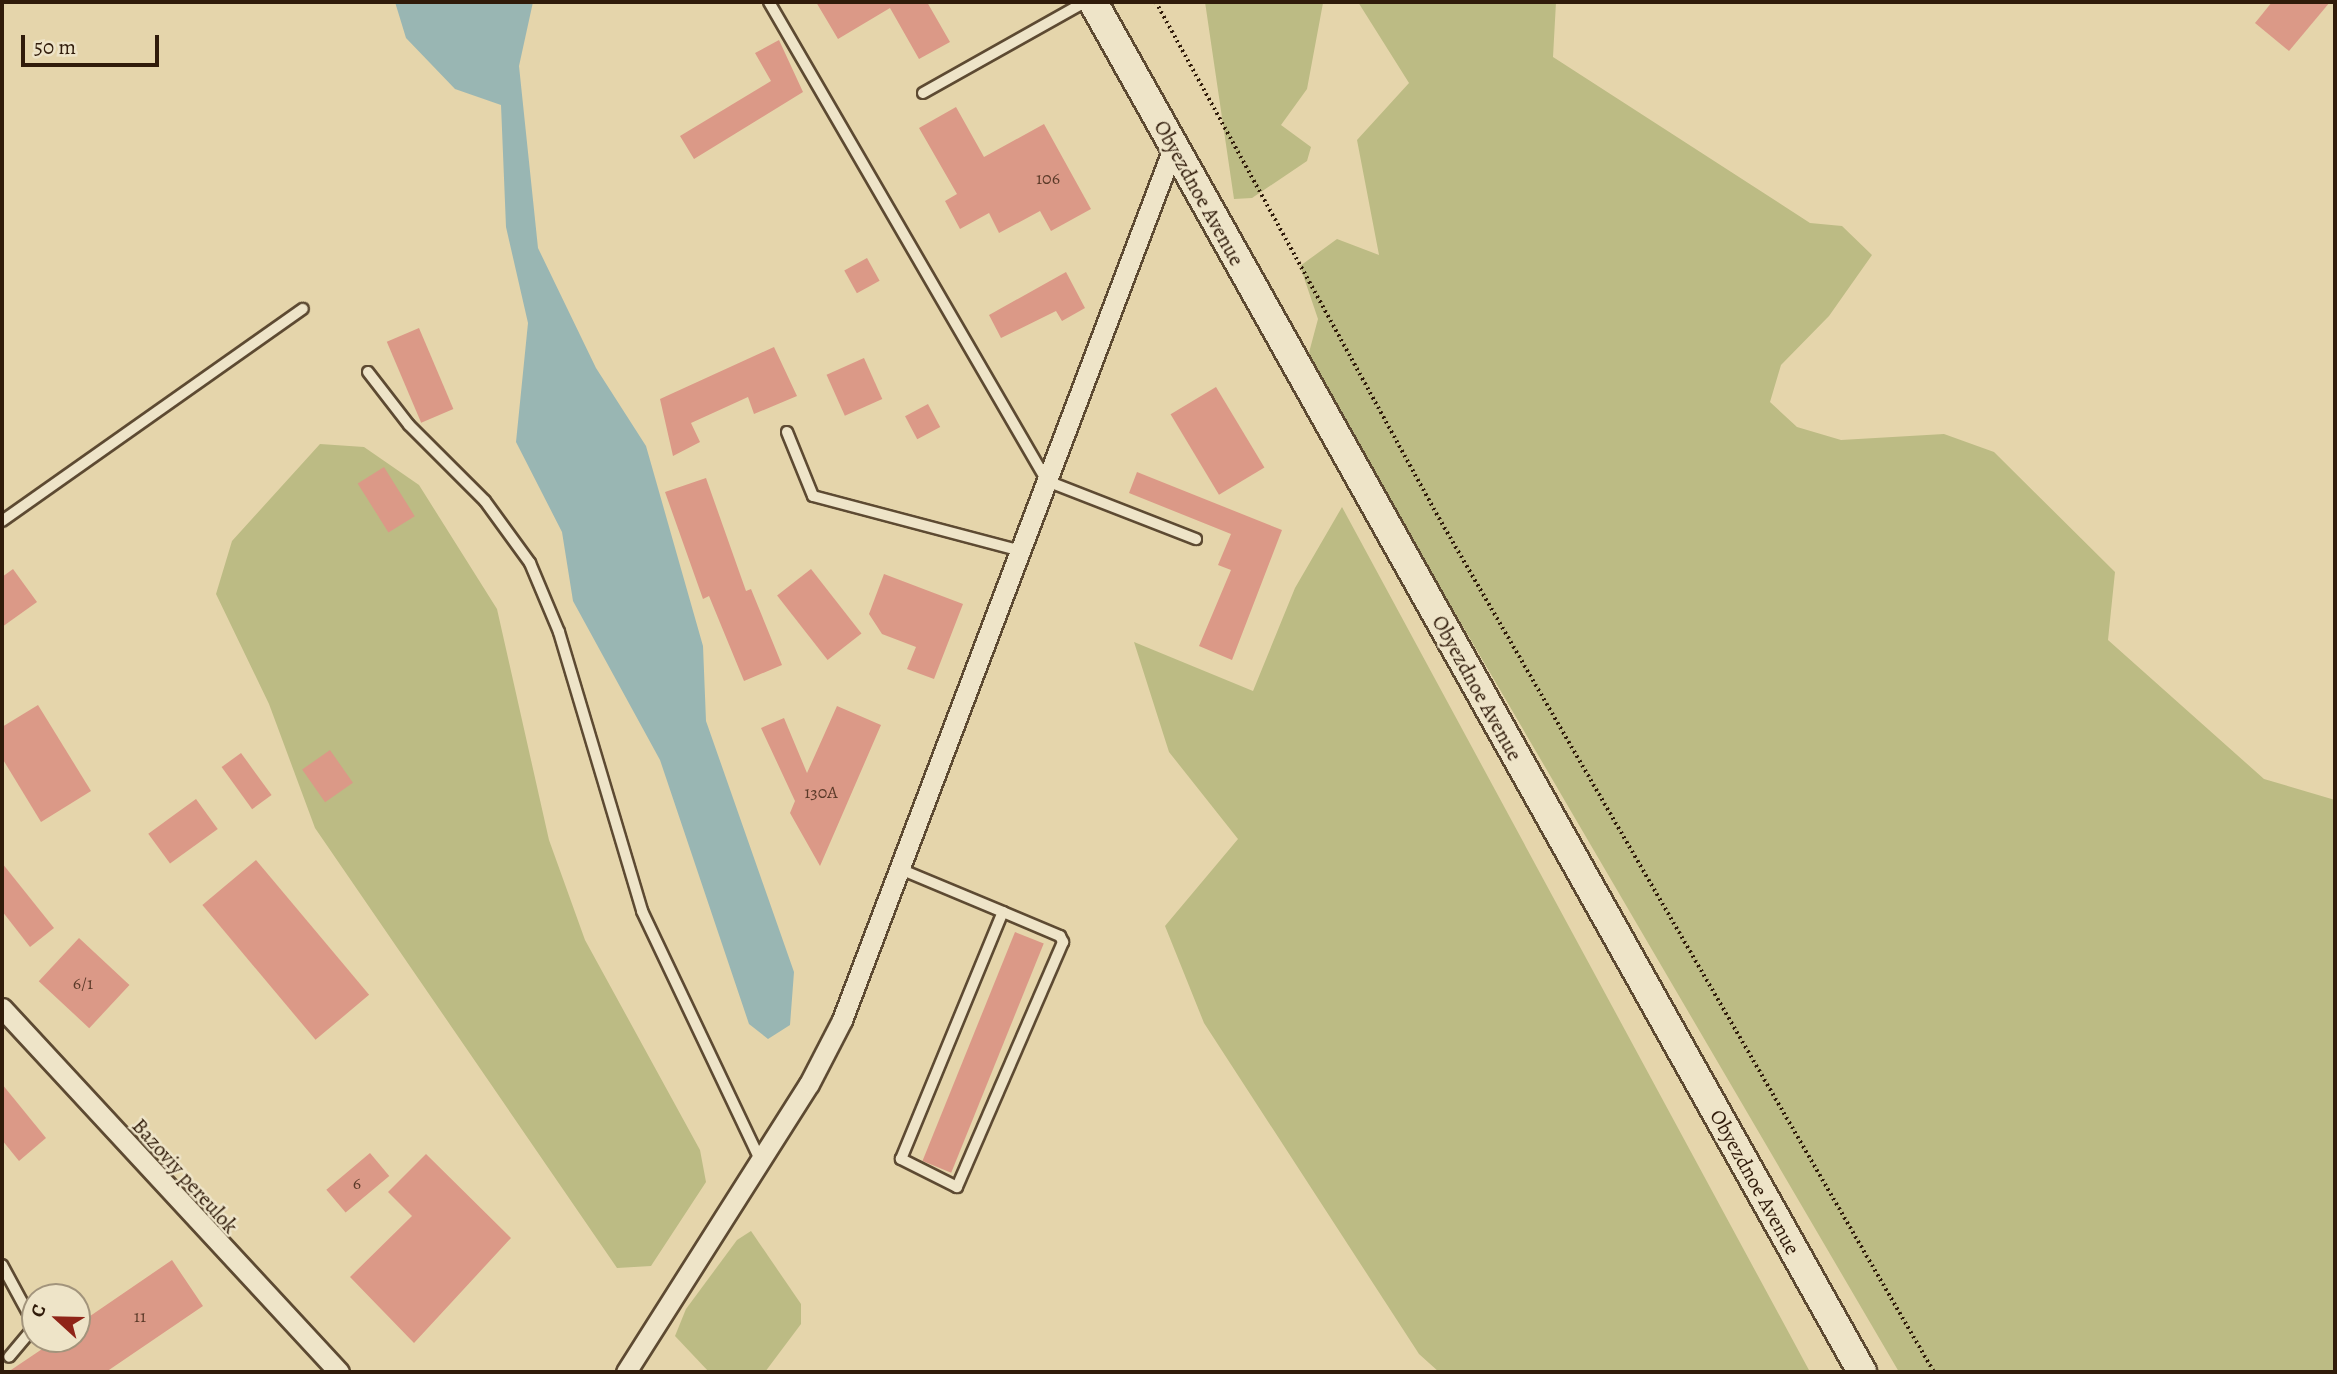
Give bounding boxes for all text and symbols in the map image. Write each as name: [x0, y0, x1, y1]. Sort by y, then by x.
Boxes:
scale bar: [24, 21, 163, 65]
text: 50 m: [34, 33, 76, 61]
street label: Obyezdnoe Avenue: [1149, 116, 1249, 270]
house number: 106: [1036, 167, 1060, 189]
street label: Obyezdnoe Avenue: [1427, 611, 1527, 765]
house number: 130А: [804, 781, 838, 803]
house number: 6/1: [73, 972, 93, 994]
street label: Obyezdnoe Avenue: [1705, 1105, 1805, 1259]
street label: Bazoviy pereulok: [127, 1113, 243, 1239]
house number: 6: [353, 1172, 361, 1194]
north arrow: [21, 1283, 91, 1353]
text: С: [24, 1301, 53, 1321]
house number: 11: [134, 1305, 146, 1327]

